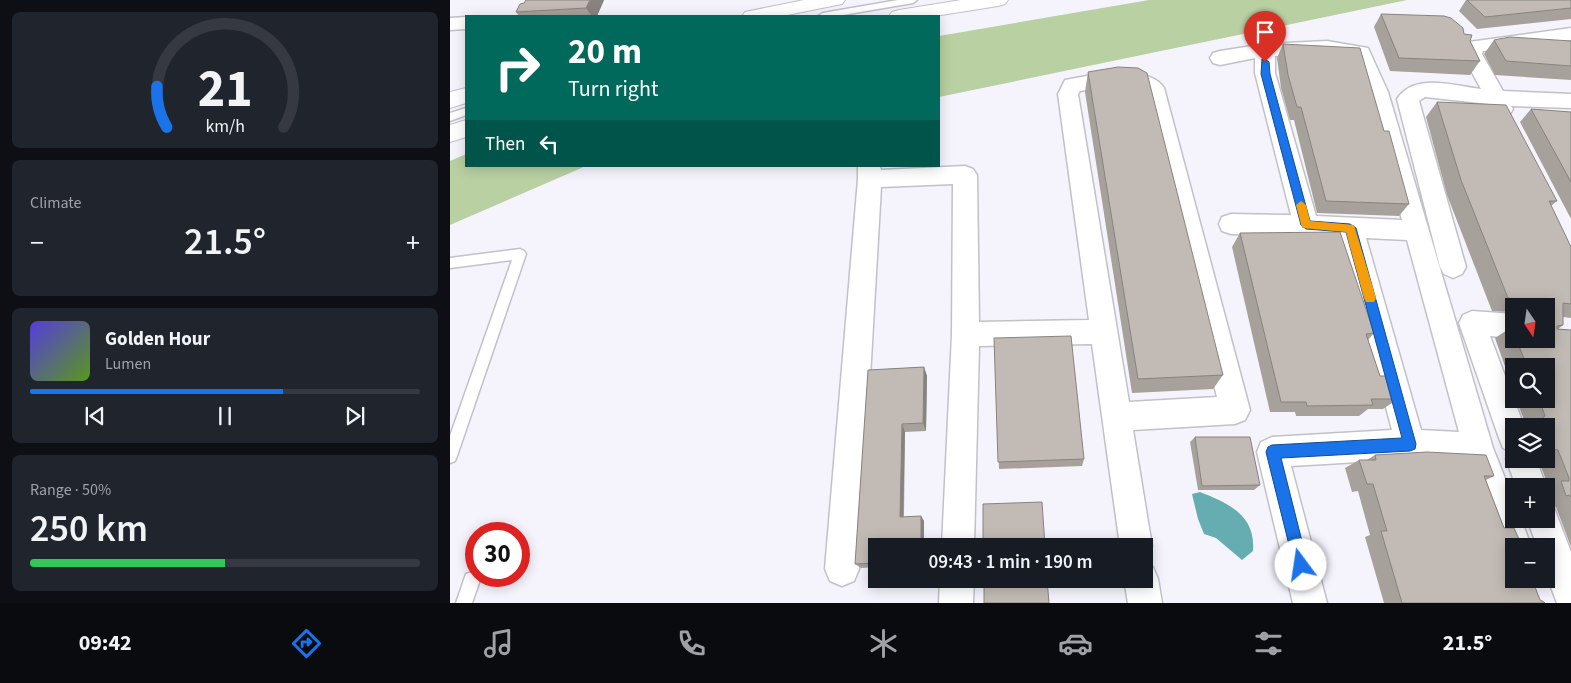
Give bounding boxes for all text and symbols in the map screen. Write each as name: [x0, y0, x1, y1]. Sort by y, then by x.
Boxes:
pin: [1244, 11, 1286, 62]
icon: arrive: [1251, 18, 1279, 46]
text: 20 m: [568, 27, 642, 77]
icon: right: [485, 35, 550, 100]
text: 21: [198, 53, 252, 127]
text: Turn right: [568, 73, 658, 105]
text: km/h: [205, 114, 245, 139]
icon: left: [535, 130, 563, 158]
text: Then: [485, 131, 525, 158]
text: Climate: [30, 192, 81, 214]
text: 21.5°: [184, 215, 266, 269]
text: −: [30, 223, 44, 263]
text: +: [406, 223, 420, 263]
north arrow: [1505, 298, 1555, 348]
map controls: [1505, 298, 1555, 588]
text: Golden Hour: [105, 326, 210, 353]
text: Lumen: [105, 353, 151, 375]
button: search: [1505, 358, 1555, 408]
icon: previous: [81, 402, 109, 430]
icon: pause: [211, 402, 239, 430]
icon: next: [341, 402, 369, 430]
button: layers: [1505, 418, 1555, 468]
button: +: [1505, 478, 1555, 528]
text: Range · 50%: [30, 479, 111, 501]
text: 250 km: [30, 502, 148, 556]
speed limit sign: 30: [465, 522, 530, 587]
position arrow: [1274, 538, 1326, 590]
button: −: [1505, 538, 1555, 588]
text: 09:43 · 1 min · 190 m: [928, 549, 1093, 576]
icon: directions: [289, 626, 324, 661]
icon: music: [481, 626, 516, 661]
icon: phone: [674, 626, 709, 661]
icon: climate: [866, 626, 901, 661]
icon: car: [1058, 626, 1093, 661]
icon: filters: [1251, 626, 1286, 661]
text: 09:42: [79, 627, 132, 659]
text: 21.5°: [1443, 627, 1492, 659]

